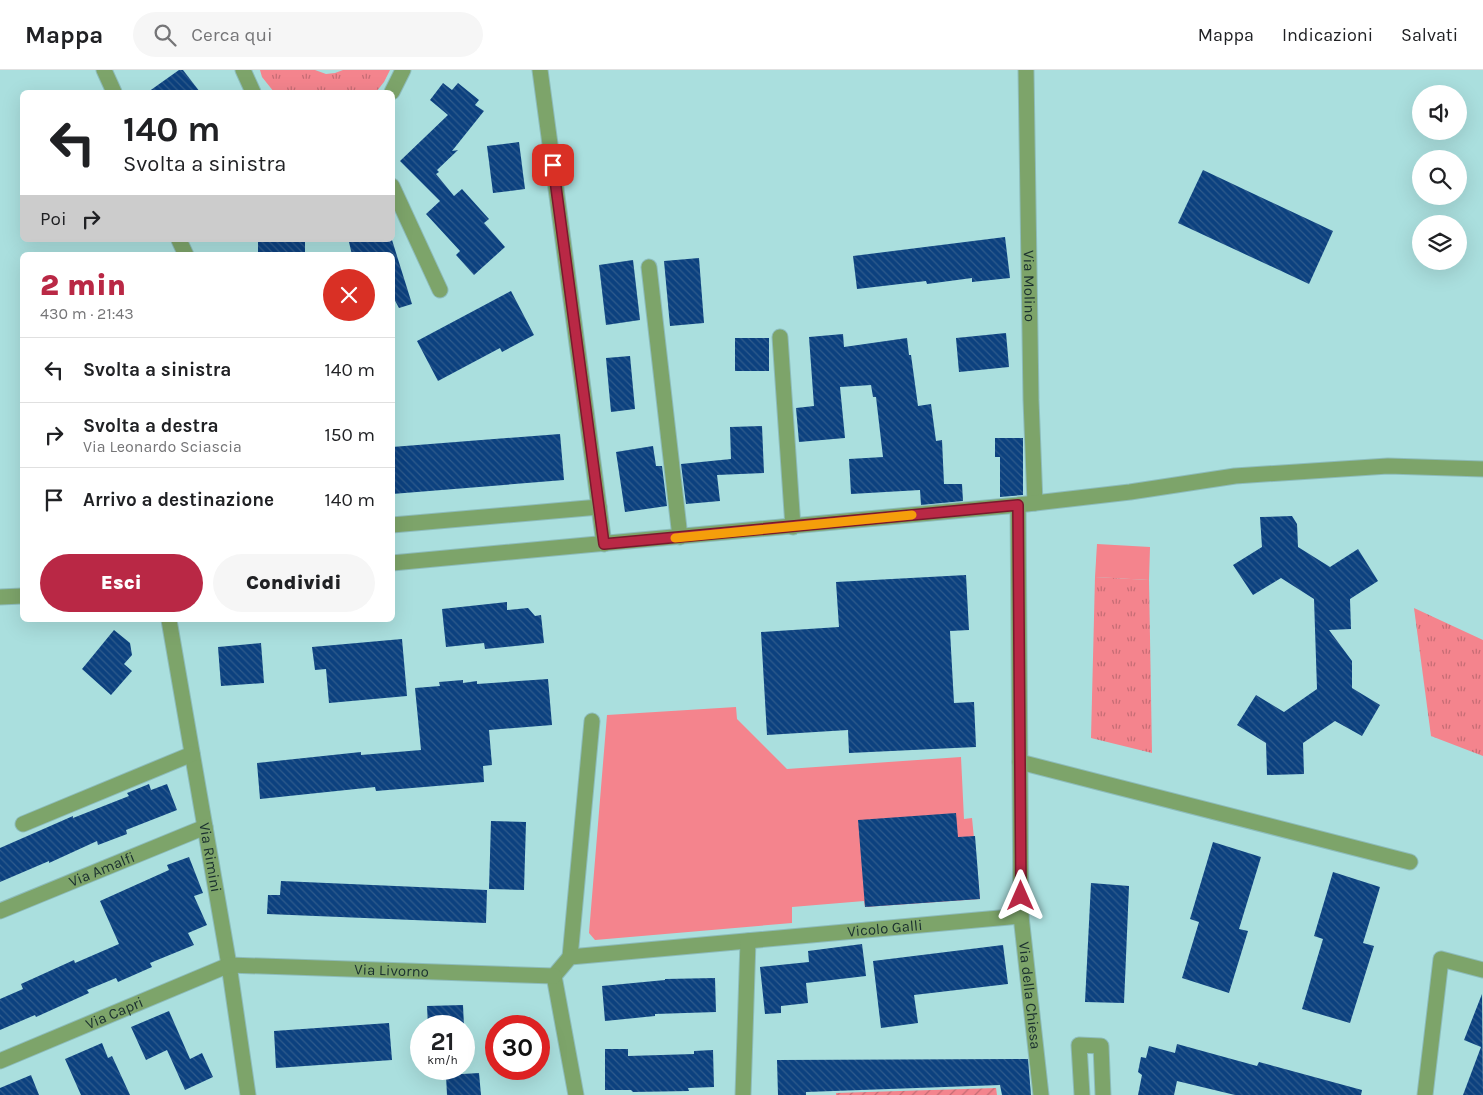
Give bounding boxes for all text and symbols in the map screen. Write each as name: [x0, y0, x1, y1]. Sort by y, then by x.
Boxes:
search box: [133, 12, 483, 57]
text: Mappa: [25, 21, 103, 49]
icon: search: [151, 21, 179, 49]
text: Cerca qui: [191, 24, 273, 46]
text: Mappa: [1198, 24, 1254, 46]
text: Indicazioni: [1282, 24, 1373, 46]
text: Salvati: [1401, 24, 1458, 46]
map controls: [1412, 85, 1467, 270]
button: sound: [1412, 85, 1467, 140]
text: 140 m: [123, 109, 221, 150]
icon: left: [40, 110, 105, 175]
pin: [532, 144, 574, 186]
button: search: [1412, 150, 1467, 205]
text: Svolta a sinistra: [123, 151, 286, 177]
icon: arrive: [539, 151, 567, 179]
icon: right: [77, 205, 105, 233]
text: Poi: [40, 208, 67, 230]
button: layers: [1412, 215, 1467, 270]
street label: Via Molino: [1020, 250, 1039, 322]
text: 2 min: [40, 267, 126, 303]
button: close: [323, 269, 375, 321]
text: 430 m · 21:43: [40, 304, 134, 323]
icon: left: [40, 356, 68, 384]
text: Svolta a sinistra: [83, 359, 231, 381]
text: 140 m: [325, 359, 375, 381]
text: Svolta a destra: [83, 415, 219, 437]
icon: right: [40, 421, 68, 449]
text: 150 m: [324, 424, 375, 446]
text: Via Leonardo Sciascia: [83, 437, 242, 456]
icon: arrive: [40, 486, 68, 514]
text: Arrivo a destinazione: [83, 489, 274, 511]
text: 140 m: [325, 489, 375, 511]
button: Esci: [40, 554, 203, 612]
button: Condividi: [213, 554, 375, 612]
street label: Via Rimini: [195, 821, 225, 894]
street label: Via Amalfi: [66, 848, 137, 891]
position arrow: [994, 869, 1046, 921]
street label: Vicolo Galli: [846, 916, 923, 941]
street label: Via della Chiesa: [1015, 941, 1045, 1050]
street label: Via Livorno: [354, 960, 429, 981]
street label: Via Capri: [83, 993, 146, 1033]
speed limit sign: 30: [485, 1015, 550, 1080]
text: 21: [430, 1027, 455, 1056]
text: km/h: [427, 1053, 458, 1067]

